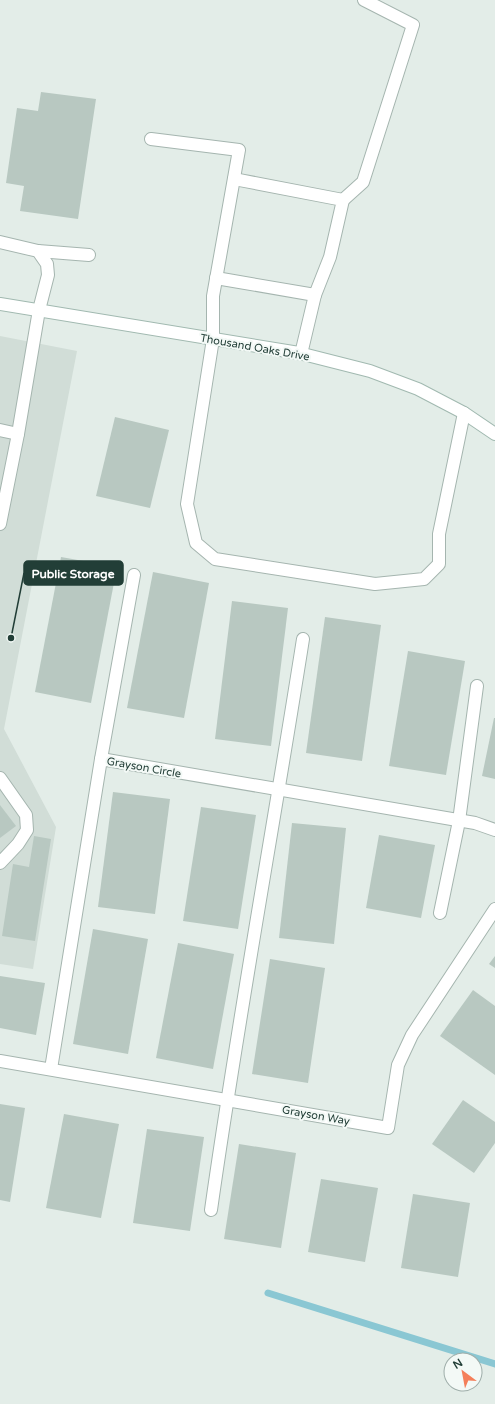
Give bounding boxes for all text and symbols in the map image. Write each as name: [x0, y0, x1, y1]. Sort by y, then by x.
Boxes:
street label: Thousand Oaks Drive: [199, 331, 311, 364]
callout: Public Storage: [24, 561, 123, 585]
text: Public Storage: [32, 567, 115, 582]
street label: Grayson Circle: [106, 755, 182, 780]
street label: Grayson Way: [281, 1103, 351, 1128]
north arrow: [443, 1352, 483, 1392]
text: N: [451, 1356, 465, 1372]

